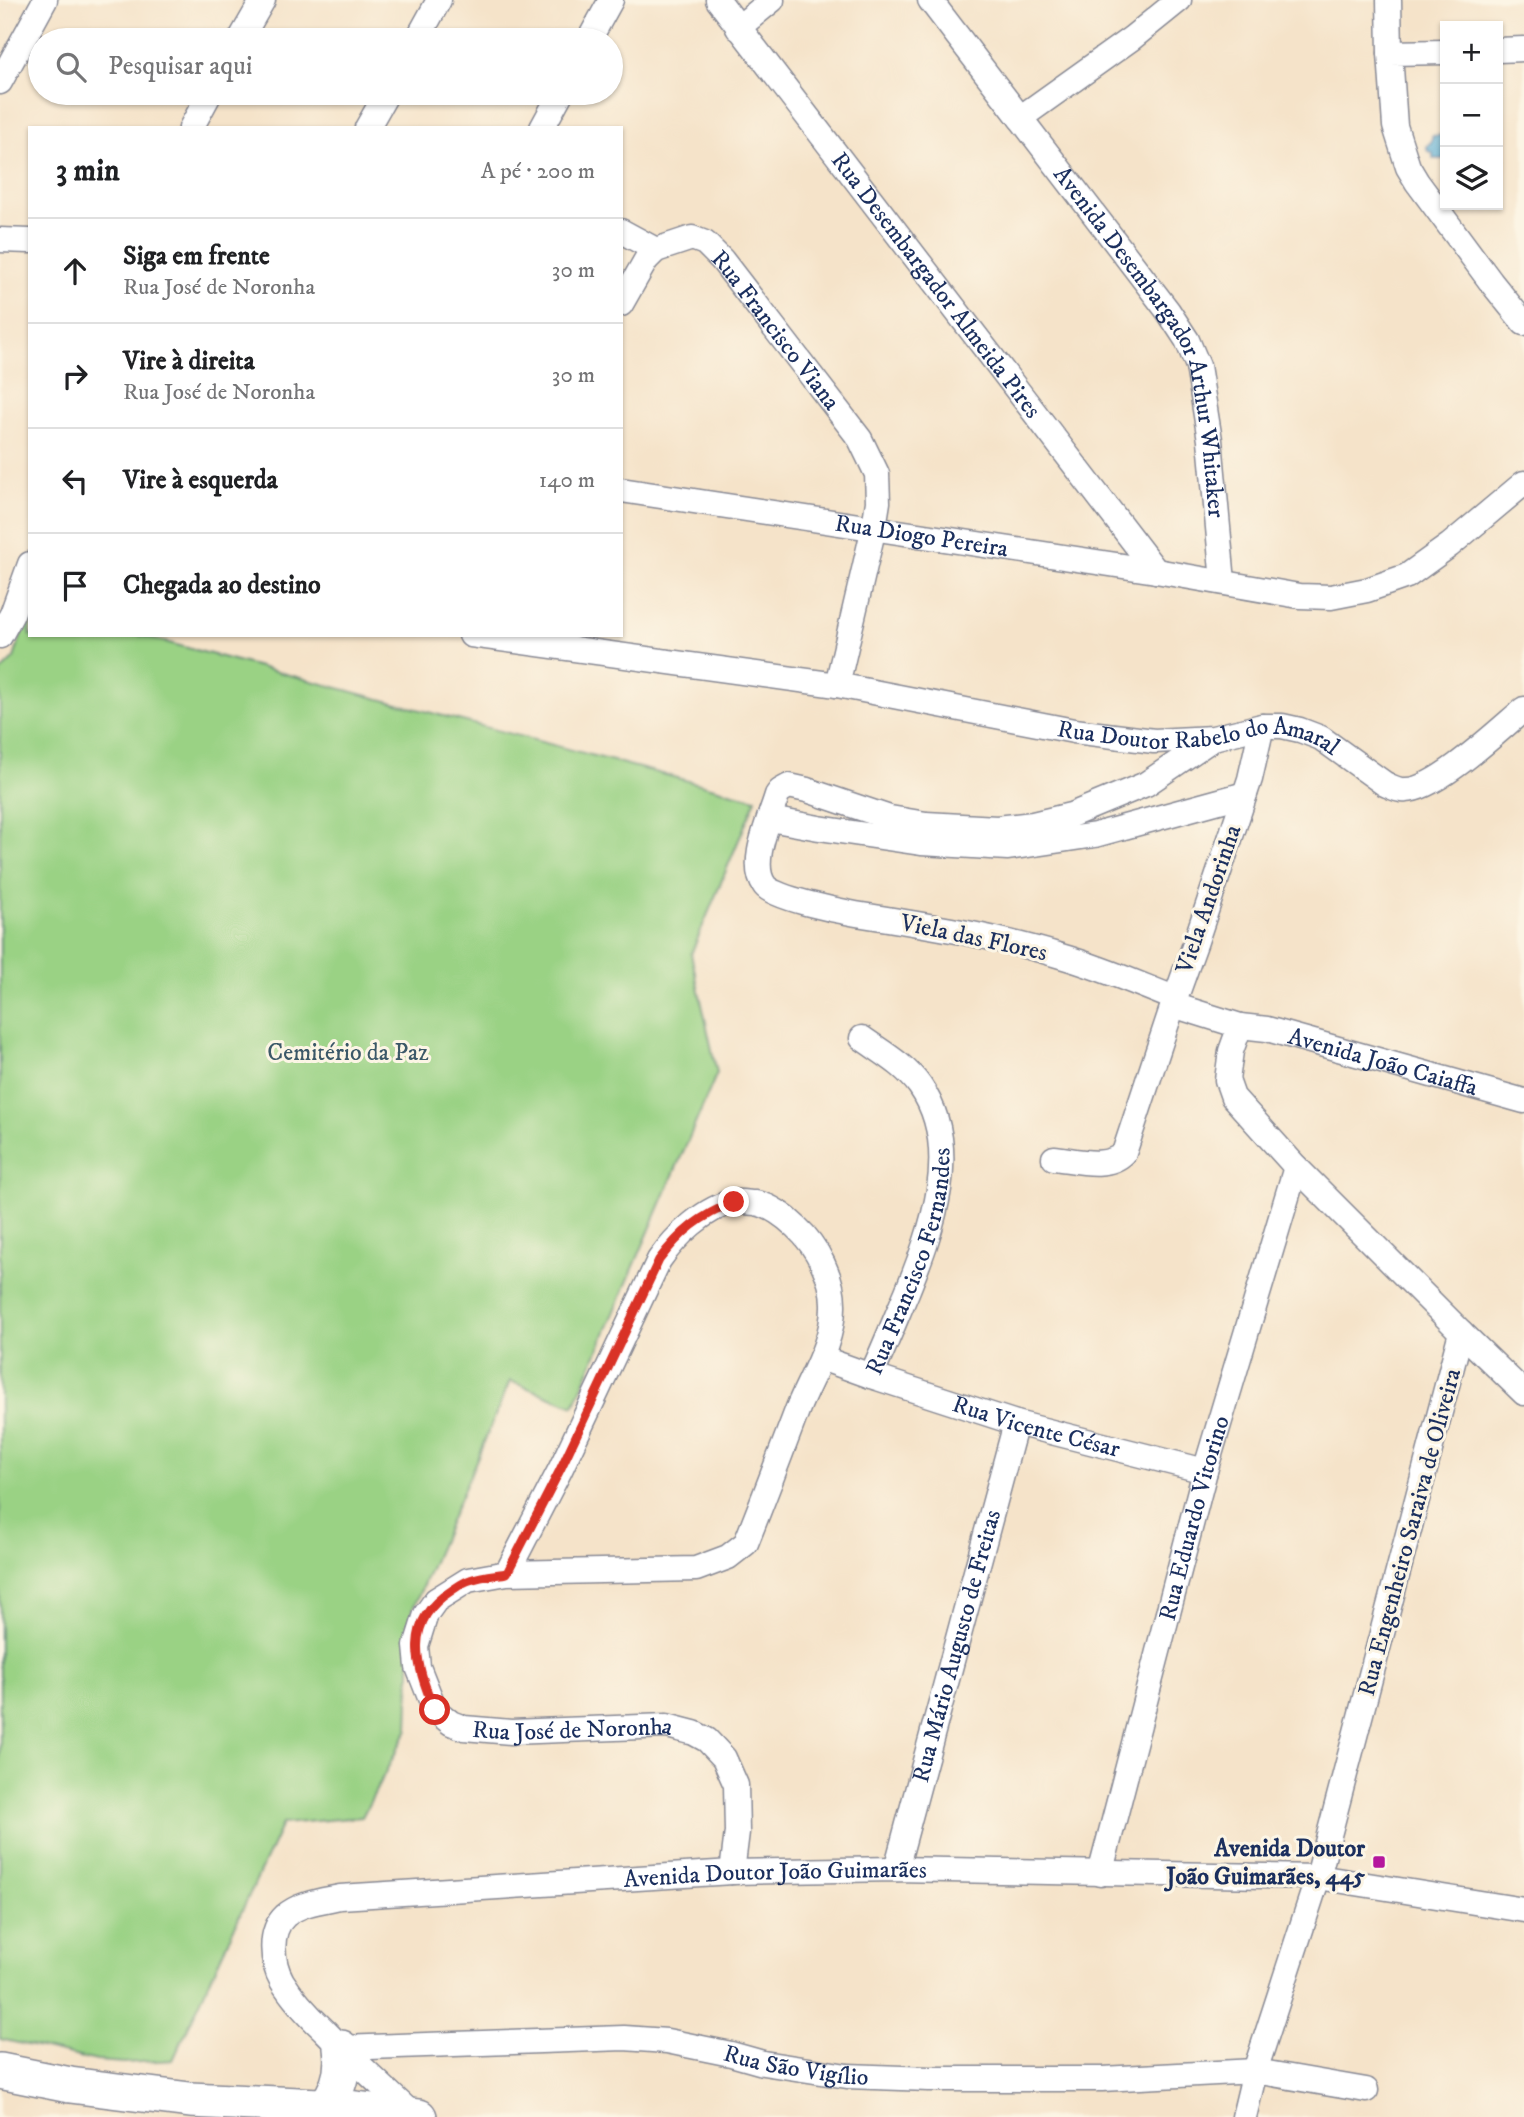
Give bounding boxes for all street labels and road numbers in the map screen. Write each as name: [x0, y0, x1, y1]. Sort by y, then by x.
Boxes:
street label: Rua Desembargador Almeida Pires: [824, 146, 1047, 425]
street label: Avenida Desembargador Arthur Whitaker: [1046, 160, 1231, 519]
street label: Rua Francisco Viana: [705, 244, 847, 417]
street label: Rua Diogo Pereira: [833, 509, 1011, 565]
street label: Rua Doutor Rabelo do Amaral: [1055, 711, 1346, 763]
street label: Viela Andorinha: [1169, 820, 1249, 979]
street label: Viela das Flores: [897, 908, 1050, 968]
street label: Avenida João Caiaffa: [1285, 1022, 1482, 1103]
street label: Rua Francisco Fernandes: [860, 1147, 957, 1380]
street label: Rua Engenheiro Saraiva de Oliveira: [1352, 1364, 1468, 1699]
street label: Rua Vicente César: [949, 1389, 1123, 1465]
street label: Rua Eduardo Vitorino: [1153, 1412, 1237, 1624]
street label: Rua Mário Augusto de Freitas: [906, 1507, 1008, 1786]
street label: Rua José de Noronha: [471, 1711, 677, 1748]
street label: Avenida Doutor João Guimarães: [623, 1855, 927, 1895]
street label: Rua São Vigílio: [720, 2039, 869, 2093]

